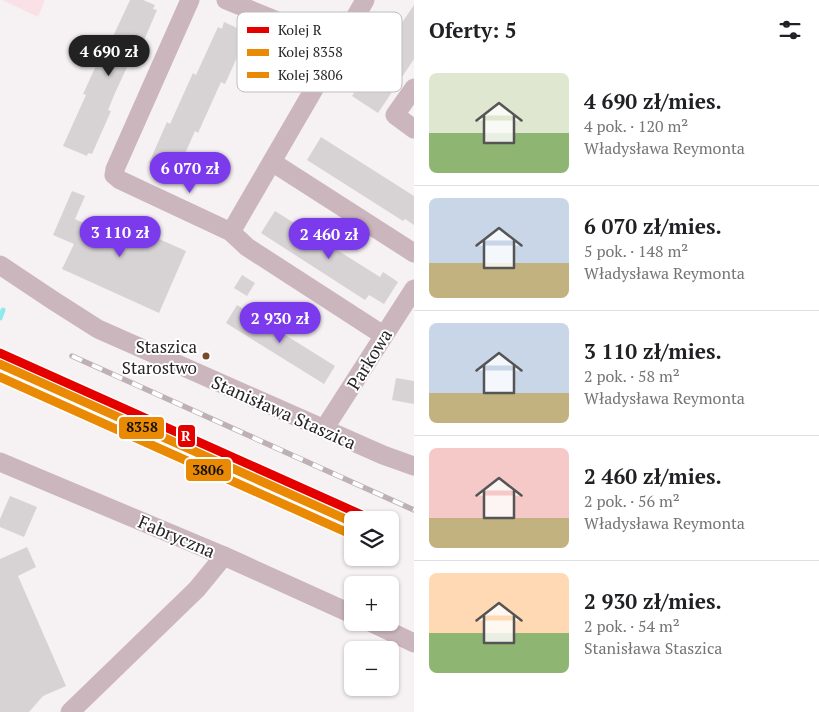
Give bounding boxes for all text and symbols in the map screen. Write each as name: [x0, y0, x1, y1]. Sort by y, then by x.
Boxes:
legend: [237, 12, 402, 92]
text: Oferty: 5: [429, 16, 517, 44]
icon: filters: [776, 16, 804, 44]
text: Kolej R: [278, 20, 322, 39]
pin: 4 690 zł: [57, 34, 161, 77]
text: 4 690 zł: [80, 40, 138, 62]
text: Kolej 8358: [278, 42, 343, 61]
text: Kolej 3806: [278, 65, 343, 84]
text: 4 690 zł/mies.: [584, 87, 722, 115]
icon: home: [469, 93, 529, 153]
text: 4 pok. · 120 m²: [584, 115, 688, 137]
text: Władysława Reymonta: [584, 137, 745, 159]
pin: 6 070 zł: [138, 152, 242, 194]
text: 6 070 zł: [161, 157, 219, 179]
text: 6 070 zł/mies.: [584, 212, 722, 240]
pin: 3 110 zł: [68, 216, 172, 258]
pin: 2 460 zł: [277, 218, 381, 260]
icon: home: [469, 218, 529, 278]
text: 3 110 zł: [91, 221, 149, 243]
text: 2 460 zł: [300, 223, 358, 245]
text: 5 pok. · 148 m²: [584, 240, 688, 262]
text: Władysława Reymonta: [584, 262, 745, 284]
pin: 2 930 zł: [228, 302, 332, 344]
text: 2 930 zł: [251, 307, 309, 329]
street label: Parkowa: [341, 324, 397, 394]
place label: Staszica Starostwo: [122, 335, 197, 379]
text: 3 110 zł/mies.: [584, 337, 722, 365]
icon: home: [469, 343, 529, 403]
marker: Staszica Starostwo: [201, 351, 211, 361]
text: 2 pok. · 58 m²: [584, 365, 680, 387]
street label: Stanisława Staszica: [208, 369, 360, 455]
text: Władysława Reymonta: [584, 387, 745, 409]
line badge: 8358: [118, 416, 165, 440]
text: 8358: [126, 417, 158, 436]
line badge: R: [177, 424, 196, 448]
text: R: [181, 426, 191, 445]
line badge: 3806: [185, 458, 232, 482]
text: 3806: [192, 460, 224, 479]
text: 2 460 zł/mies.: [584, 462, 722, 490]
icon: home: [469, 468, 529, 528]
text: 2 pok. · 56 m²: [584, 490, 680, 512]
street label: Fabryczna: [135, 509, 219, 563]
map controls: [344, 511, 399, 696]
button: layers: [344, 511, 399, 566]
text: Władysława Reymonta: [584, 512, 745, 534]
button: +: [344, 576, 399, 631]
text: 2 930 zł/mies.: [584, 587, 722, 615]
icon: home: [469, 593, 529, 653]
text: 2 pok. · 54 m²: [584, 615, 680, 637]
text: Stanisława Staszica: [584, 637, 722, 659]
button: −: [344, 641, 399, 696]

